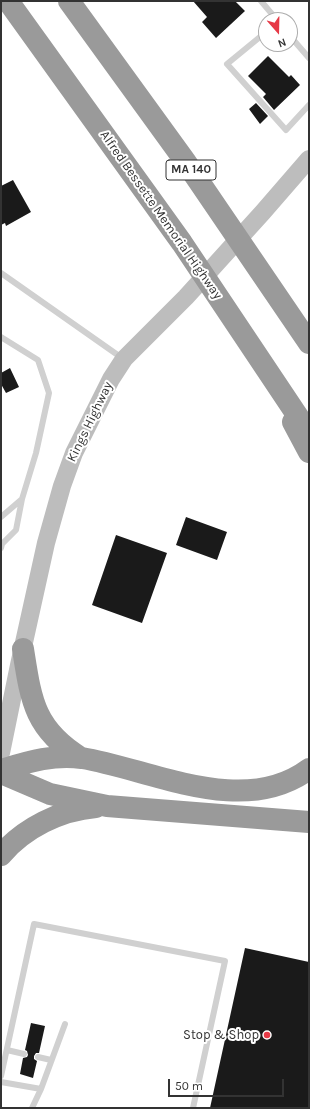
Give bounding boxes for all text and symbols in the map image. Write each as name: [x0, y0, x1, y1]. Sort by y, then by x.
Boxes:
north arrow: [258, 12, 298, 52]
text: N: [276, 35, 288, 50]
street label: Alfred Bessette Memorial Highway: [97, 128, 225, 302]
road number: MA 140: [166, 160, 216, 180]
street label: Kings Highway: [64, 379, 116, 465]
place label: Stop & Shop: [183, 1027, 259, 1043]
marker: Stop & Shop: [262, 1030, 272, 1040]
scale bar: [170, 1071, 286, 1097]
text: 50 m: [175, 1079, 203, 1093]

